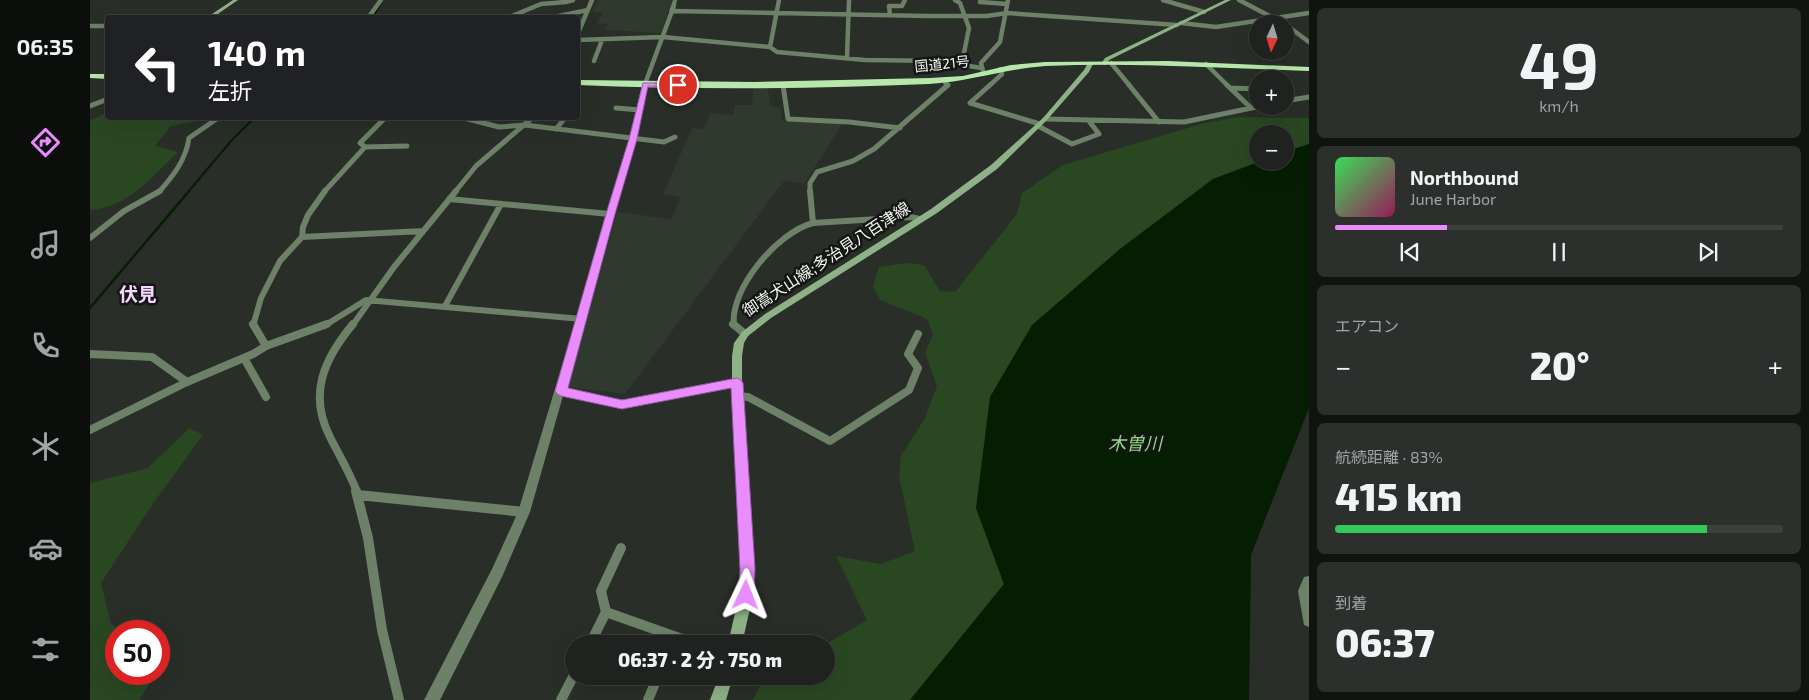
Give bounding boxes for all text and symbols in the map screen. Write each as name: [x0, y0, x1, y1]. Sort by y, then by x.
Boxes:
north arrow: [1249, 15, 1294, 60]
map controls: [1249, 15, 1294, 170]
text: 49: [1519, 24, 1599, 102]
text: 140 m: [208, 31, 306, 73]
text: 06:35: [16, 33, 74, 59]
icon: left: [125, 35, 190, 100]
street label: 国道21号: [913, 52, 970, 75]
pin: [657, 64, 699, 106]
button: +: [1249, 70, 1294, 115]
icon: arrive: [664, 71, 692, 99]
text: 左折: [208, 77, 252, 103]
text: km/h: [1539, 96, 1579, 115]
icon: directions: [28, 125, 63, 160]
button: −: [1249, 125, 1294, 170]
text: Northbound: [1410, 166, 1519, 189]
text: June Harbor: [1410, 189, 1497, 208]
street label: 御嵩犬山線;多治見八百津線: [738, 197, 913, 320]
icon: music: [28, 227, 63, 262]
icon: previous: [1396, 238, 1424, 266]
icon: pause: [1545, 238, 1573, 266]
icon: next: [1694, 238, 1722, 266]
district label: 伏見: [119, 282, 157, 305]
text: エアコン: [1335, 316, 1399, 335]
icon: phone: [28, 328, 63, 363]
text: 20°: [1530, 342, 1589, 388]
text: −: [1335, 349, 1351, 383]
text: +: [1768, 349, 1783, 383]
icon: climate: [28, 429, 63, 464]
water label: 木曽川: [1108, 432, 1164, 454]
text: 航続距離 · 83%: [1335, 447, 1443, 466]
text: 415 km: [1335, 473, 1462, 519]
icon: car: [28, 531, 63, 566]
position arrow: [719, 568, 771, 620]
text: 到着: [1335, 593, 1367, 612]
text: 06:37: [1335, 619, 1435, 665]
speed limit sign: 50: [105, 620, 170, 685]
icon: filters: [28, 632, 63, 667]
text: 06:37 · 2 分 · 750 m: [618, 648, 782, 671]

